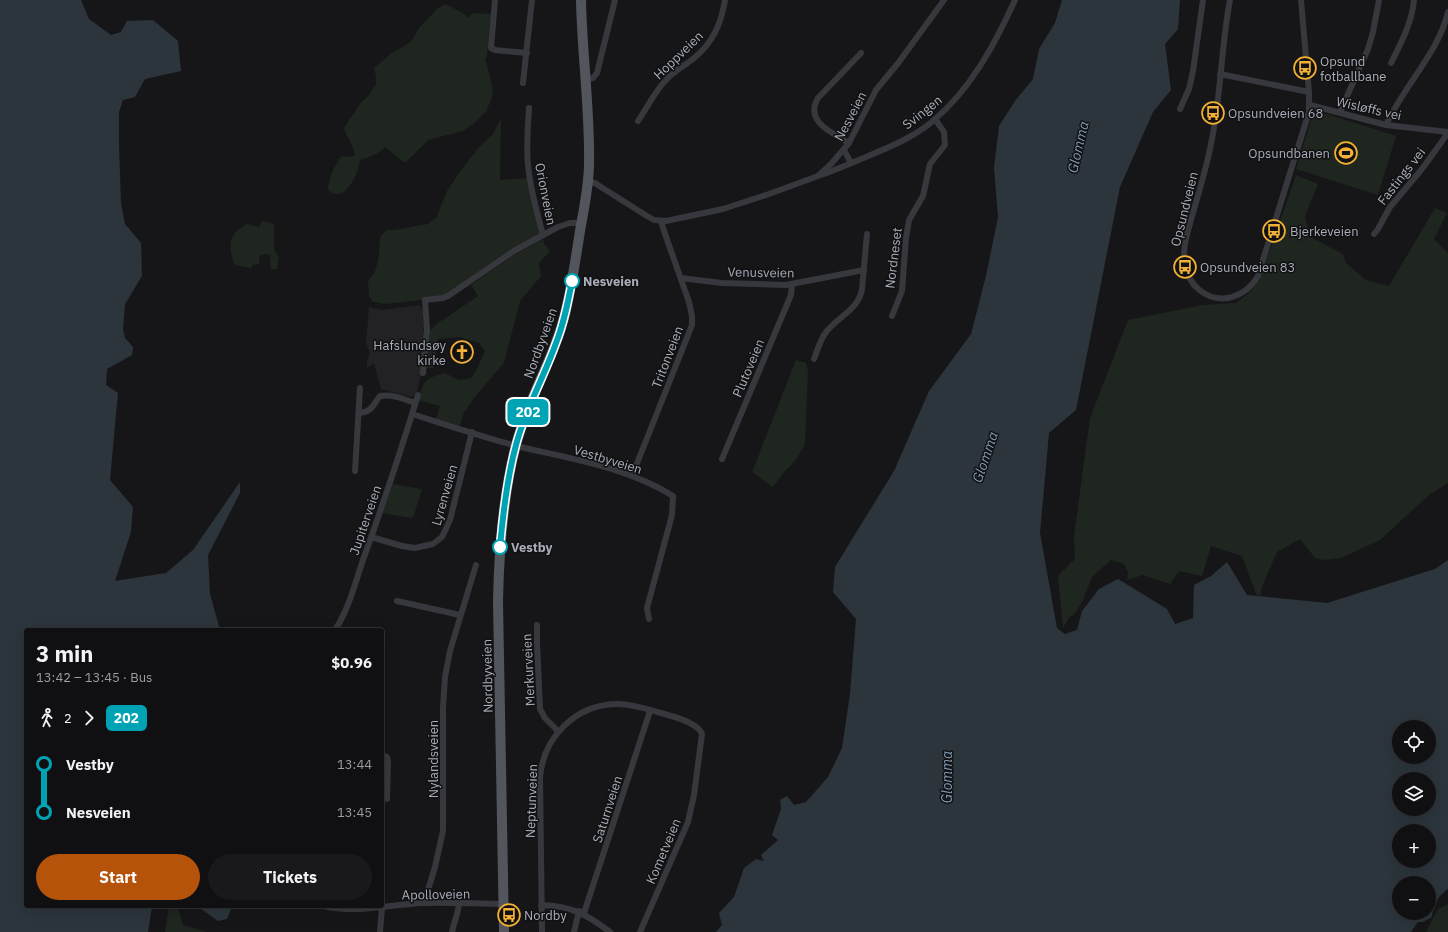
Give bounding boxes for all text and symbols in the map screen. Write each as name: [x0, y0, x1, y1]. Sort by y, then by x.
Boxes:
street label: Hoppveien: [650, 27, 707, 83]
place label: Opsund fotballbane: [1320, 53, 1387, 85]
bus stop icon: Opsund fotballbane: [1292, 55, 1318, 81]
street label: Nesveien: [830, 89, 871, 144]
street label: Svingen: [899, 92, 946, 133]
street label: Wisløffs vei: [1335, 93, 1403, 124]
bus stop icon: Opsundveien 68: [1200, 100, 1226, 126]
place label: Opsundveien 68: [1228, 105, 1323, 122]
water label: Glomma: [1063, 119, 1093, 175]
sports icon: Opsundbanen: [1333, 140, 1359, 166]
street label: Fastings vei: [1374, 144, 1429, 208]
place label: Opsundbanen: [1248, 145, 1330, 162]
street label: Orionveien: [531, 162, 560, 227]
street label: Opsundveien: [1167, 170, 1202, 248]
bus stop icon: Bjerkeveien: [1261, 218, 1287, 244]
place label: Bjerkeveien: [1290, 223, 1359, 240]
street label: Nordneset: [881, 227, 906, 290]
bus stop icon: Opsundveien 83: [1172, 254, 1198, 280]
place label: Opsundveien 83: [1200, 259, 1295, 276]
street label: Venusveien: [727, 263, 795, 282]
marker: Nesveien: [564, 273, 580, 289]
place label: Nesveien: [583, 273, 639, 290]
street label: Nordbyveien: [520, 306, 561, 381]
street label: Tritonveien: [648, 324, 687, 391]
street label: Plutoveien: [729, 336, 768, 400]
place label: Hafslundsøy kirke: [373, 337, 446, 369]
church icon: Hafslundsøy kirke: [449, 339, 475, 365]
line badge: 202: [505, 399, 551, 425]
text: 202: [515, 403, 541, 421]
water label: Glomma: [968, 429, 1002, 485]
street label: Vestbyveien: [572, 441, 644, 478]
street label: Lyrenveien: [428, 463, 461, 528]
street label: Jupiterveien: [346, 483, 385, 557]
marker: Vestby: [492, 539, 508, 555]
place label: Vestby: [511, 539, 553, 556]
street label: Merkurveien: [518, 633, 539, 707]
text: 3 min: [36, 639, 93, 668]
street label: Nordbyveien: [478, 639, 497, 713]
text: $0.96: [331, 653, 372, 672]
text: 13:42 – 13:45 · Bus: [36, 669, 152, 686]
icon: walk: [36, 707, 58, 729]
icon: forward: [78, 707, 100, 729]
text: 202: [114, 709, 139, 727]
text: 2: [64, 710, 72, 727]
street label: Nylandsveien: [425, 720, 442, 798]
map controls: [1392, 720, 1436, 920]
button: locate: [1392, 720, 1436, 764]
water label: Glomma: [938, 751, 956, 803]
text: Vestby: [66, 755, 114, 774]
text: 13:44: [337, 756, 372, 773]
street label: Neptunveien: [522, 764, 541, 838]
button: layers: [1392, 772, 1436, 816]
street label: Saturnveien: [589, 773, 626, 845]
text: Nesveien: [66, 803, 131, 822]
text: 13:45: [337, 804, 372, 821]
street label: Kometveien: [642, 816, 685, 886]
button: +: [1392, 824, 1436, 868]
button: Start: [36, 854, 200, 900]
button: Tickets: [208, 854, 372, 900]
button: −: [1392, 876, 1436, 920]
street label: Apolloveien: [402, 885, 470, 904]
bus stop icon: Nordby: [496, 902, 522, 928]
place label: Nordby: [524, 907, 567, 924]

